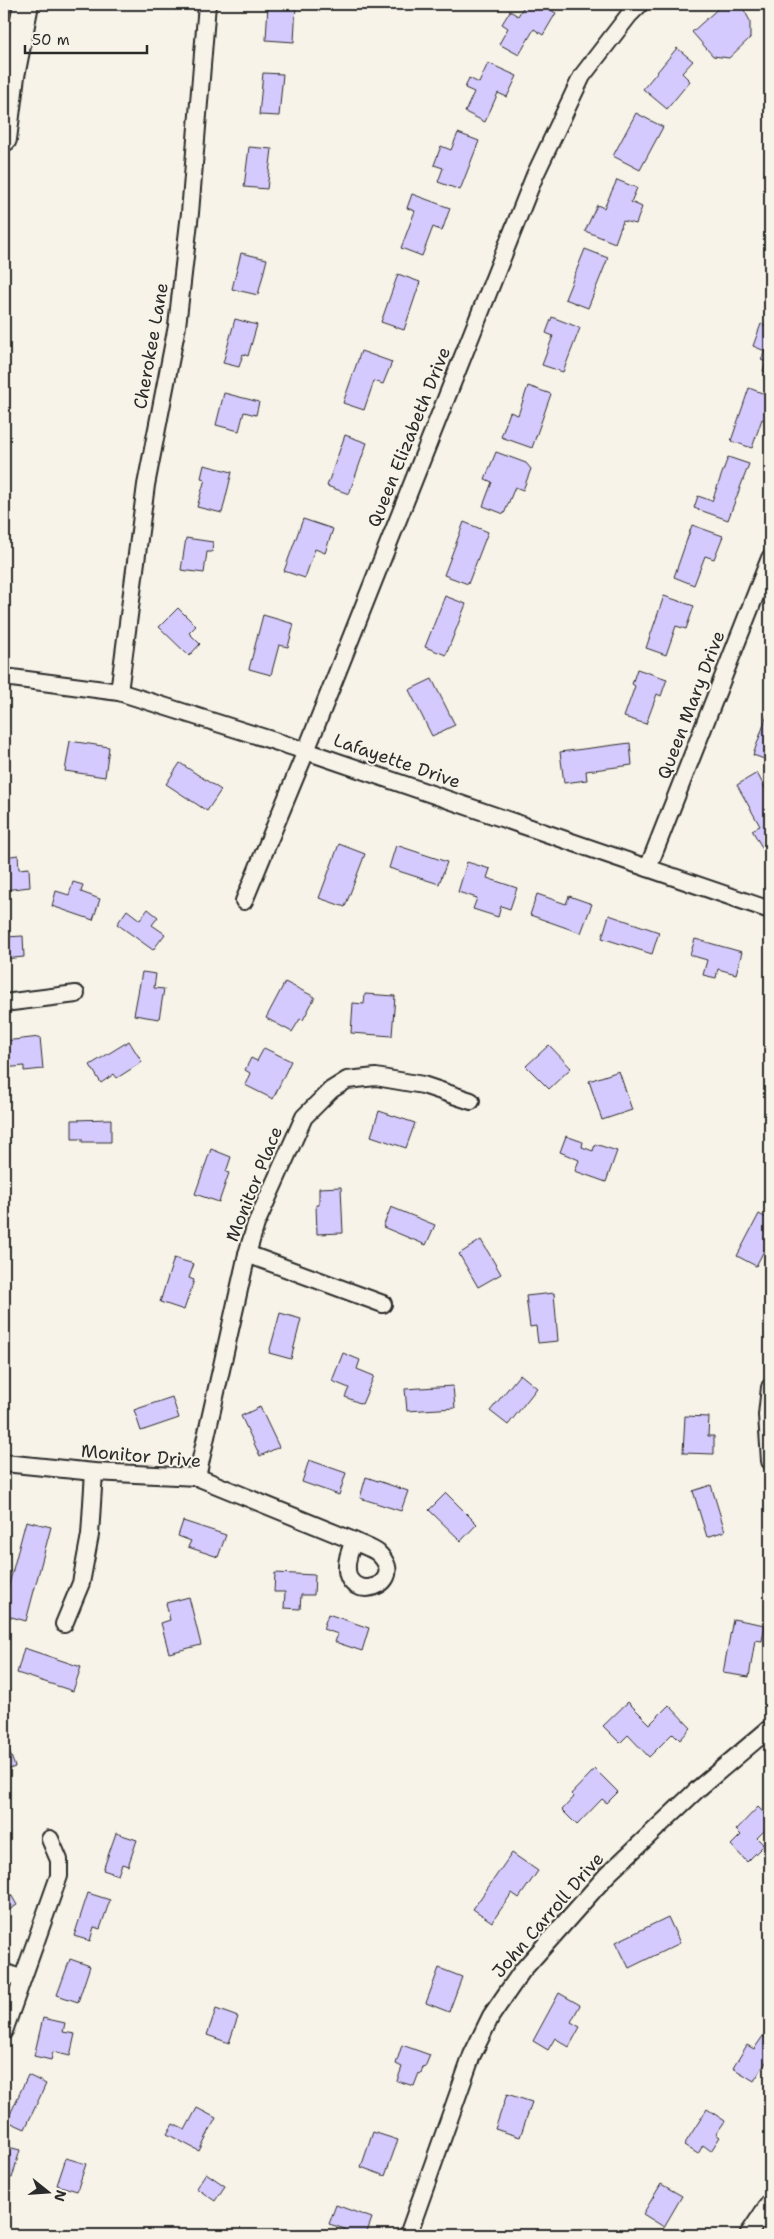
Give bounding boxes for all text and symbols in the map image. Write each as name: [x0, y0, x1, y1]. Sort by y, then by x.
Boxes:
scale bar: [25, 22, 148, 54]
text: 50 m: [32, 30, 70, 50]
street label: Cherokee Lane: [128, 281, 174, 411]
street label: Queen Elizabeth Drive: [362, 343, 456, 531]
street label: Queen Mary Drive: [652, 627, 730, 783]
street label: Lafayette Drive: [330, 728, 464, 794]
street label: Monitor Place: [220, 1123, 288, 1245]
street label: Monitor Drive: [80, 1439, 202, 1473]
street label: John Carroll Drive: [487, 1847, 609, 1983]
north arrow: [22, 2166, 72, 2216]
text: N: [50, 2188, 71, 2204]

